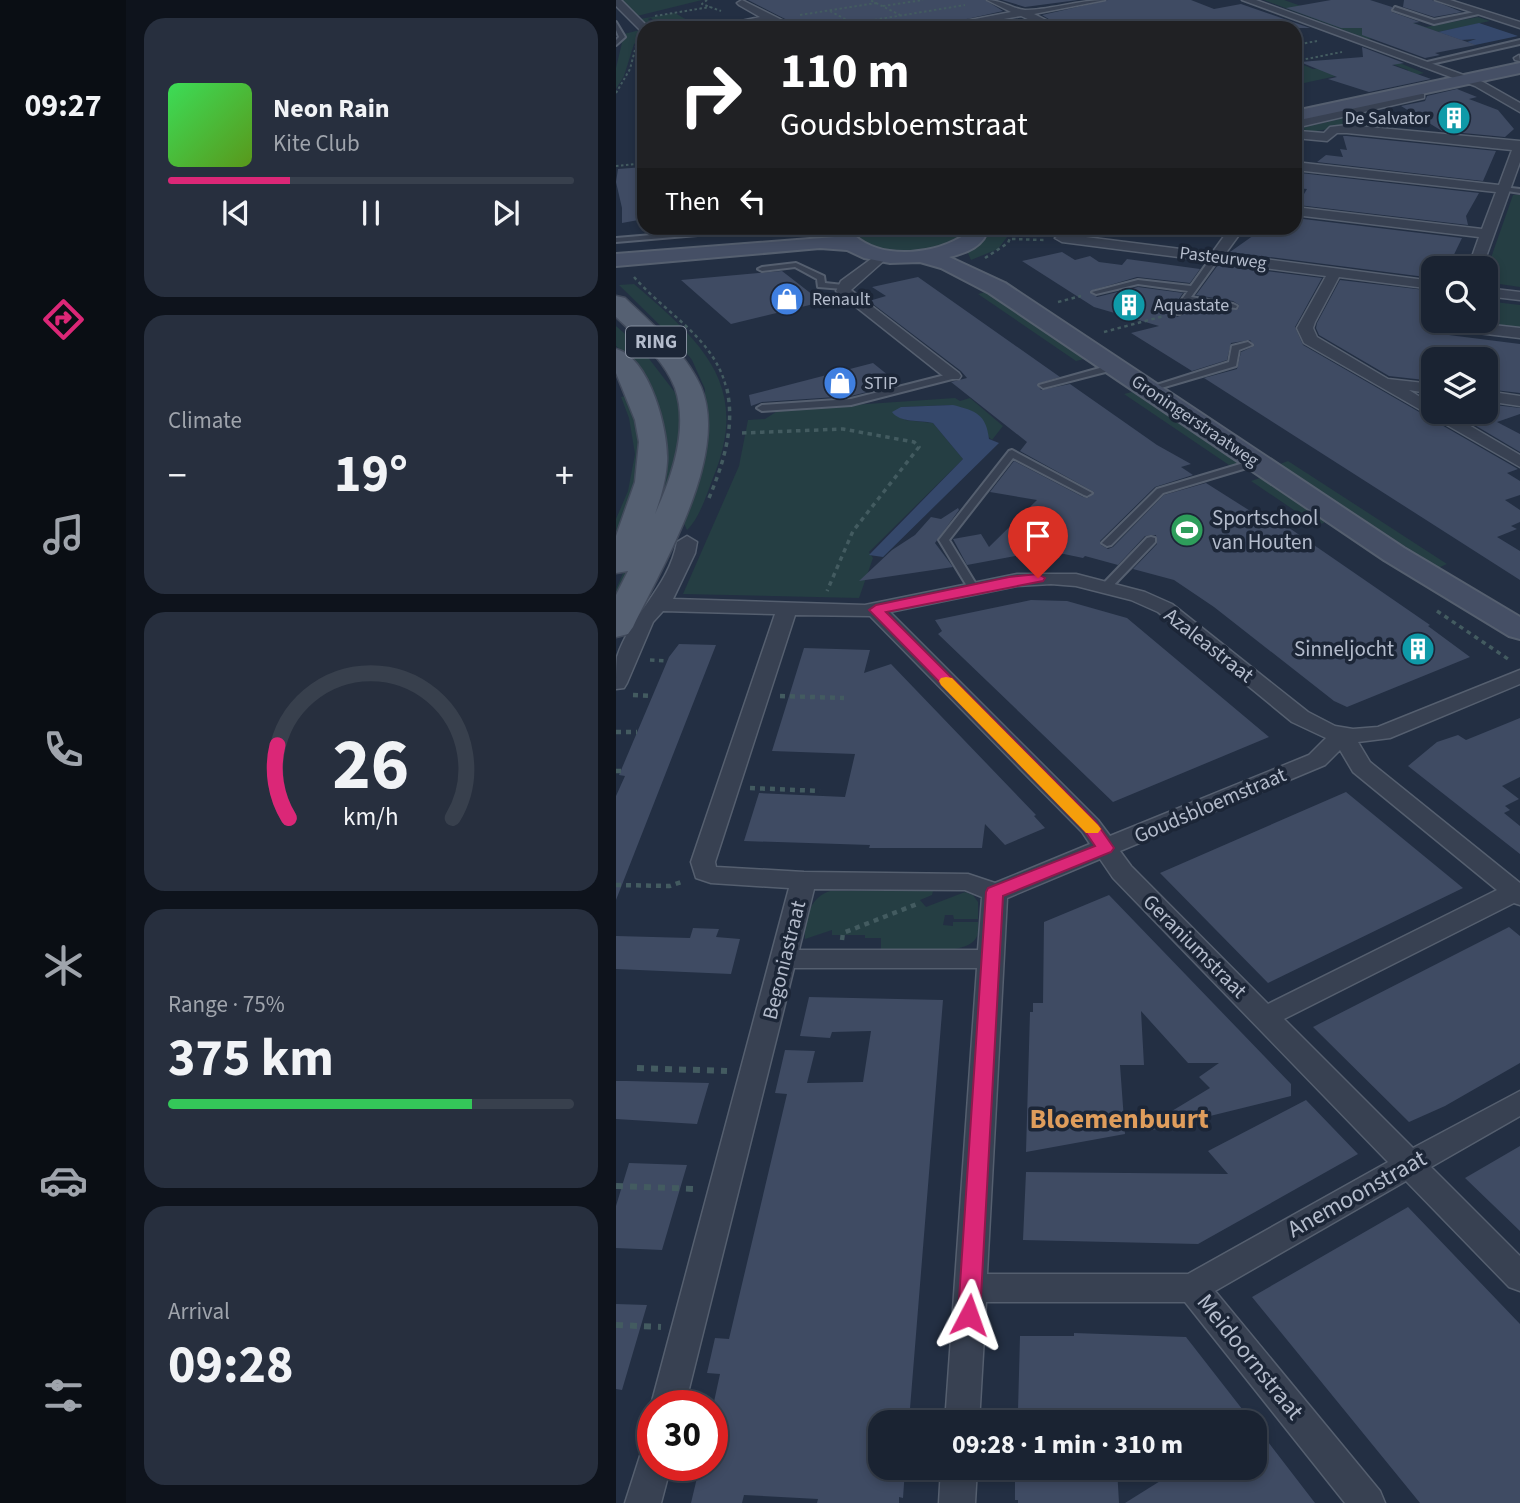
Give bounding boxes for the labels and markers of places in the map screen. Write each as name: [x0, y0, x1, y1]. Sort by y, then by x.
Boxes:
building icon: De Salvator: [1435, 99, 1473, 137]
place label: De Salvator: [1344, 106, 1431, 131]
shop icon: Renault: [768, 280, 806, 318]
building icon: Aquastate: [1110, 286, 1148, 324]
place label: Renault: [812, 287, 870, 312]
place label: Aquastate: [1154, 293, 1229, 318]
shop icon: STIP: [821, 364, 859, 402]
place label: STIP: [864, 371, 898, 396]
place label: Sportschool van Houten: [1212, 503, 1318, 557]
pin: [1008, 506, 1068, 578]
sports icon: Sportschool van Houten: [1168, 511, 1206, 549]
building icon: Sinneljocht: [1399, 630, 1437, 668]
place label: Sinneljocht: [1294, 634, 1394, 664]

